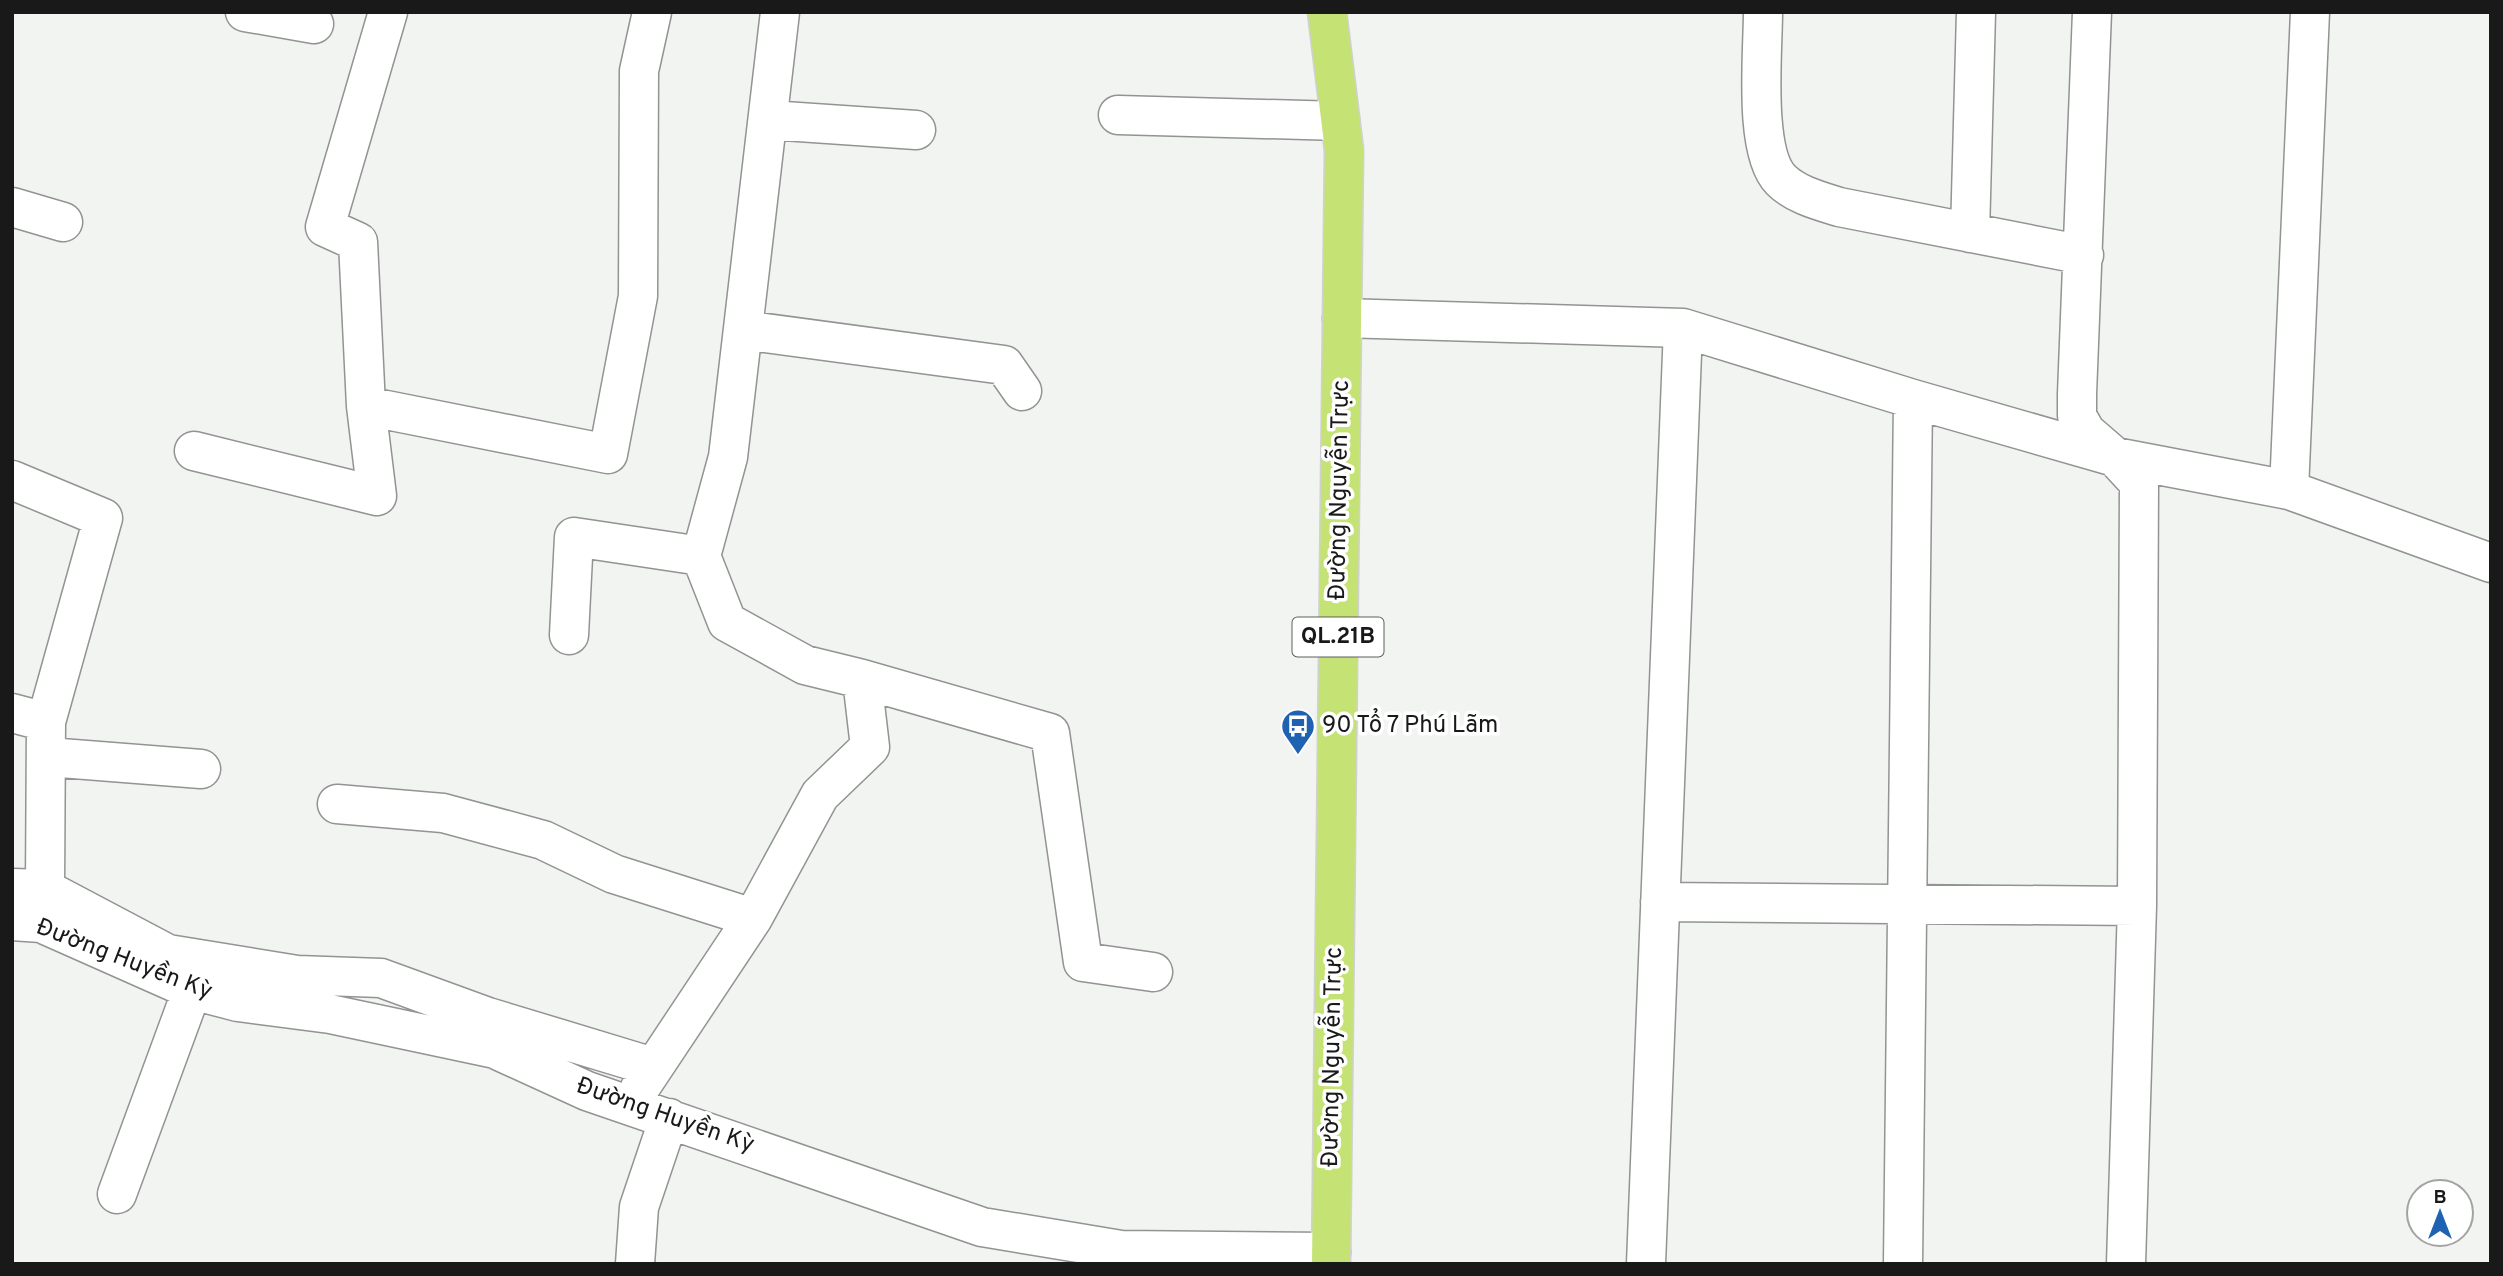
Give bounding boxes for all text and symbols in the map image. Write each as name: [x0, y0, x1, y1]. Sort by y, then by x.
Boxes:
street label: Đường Nguyễn Trực: [1321, 380, 1357, 600]
road number: QL.21B: [1292, 618, 1384, 656]
bus stop icon: 90 Tổ 7 Phú Lãm: [1279, 707, 1317, 756]
place label: 90 Tổ 7 Phú Lãm: [1322, 708, 1498, 741]
street label: Đường Huyền Kỳ: [32, 912, 217, 1007]
street label: Đường Nguyễn Trực: [1314, 947, 1350, 1167]
street label: Đường Huyền Kỳ: [572, 1071, 758, 1161]
north arrow: [2405, 1178, 2475, 1248]
text: B: [2433, 1186, 2447, 1210]

